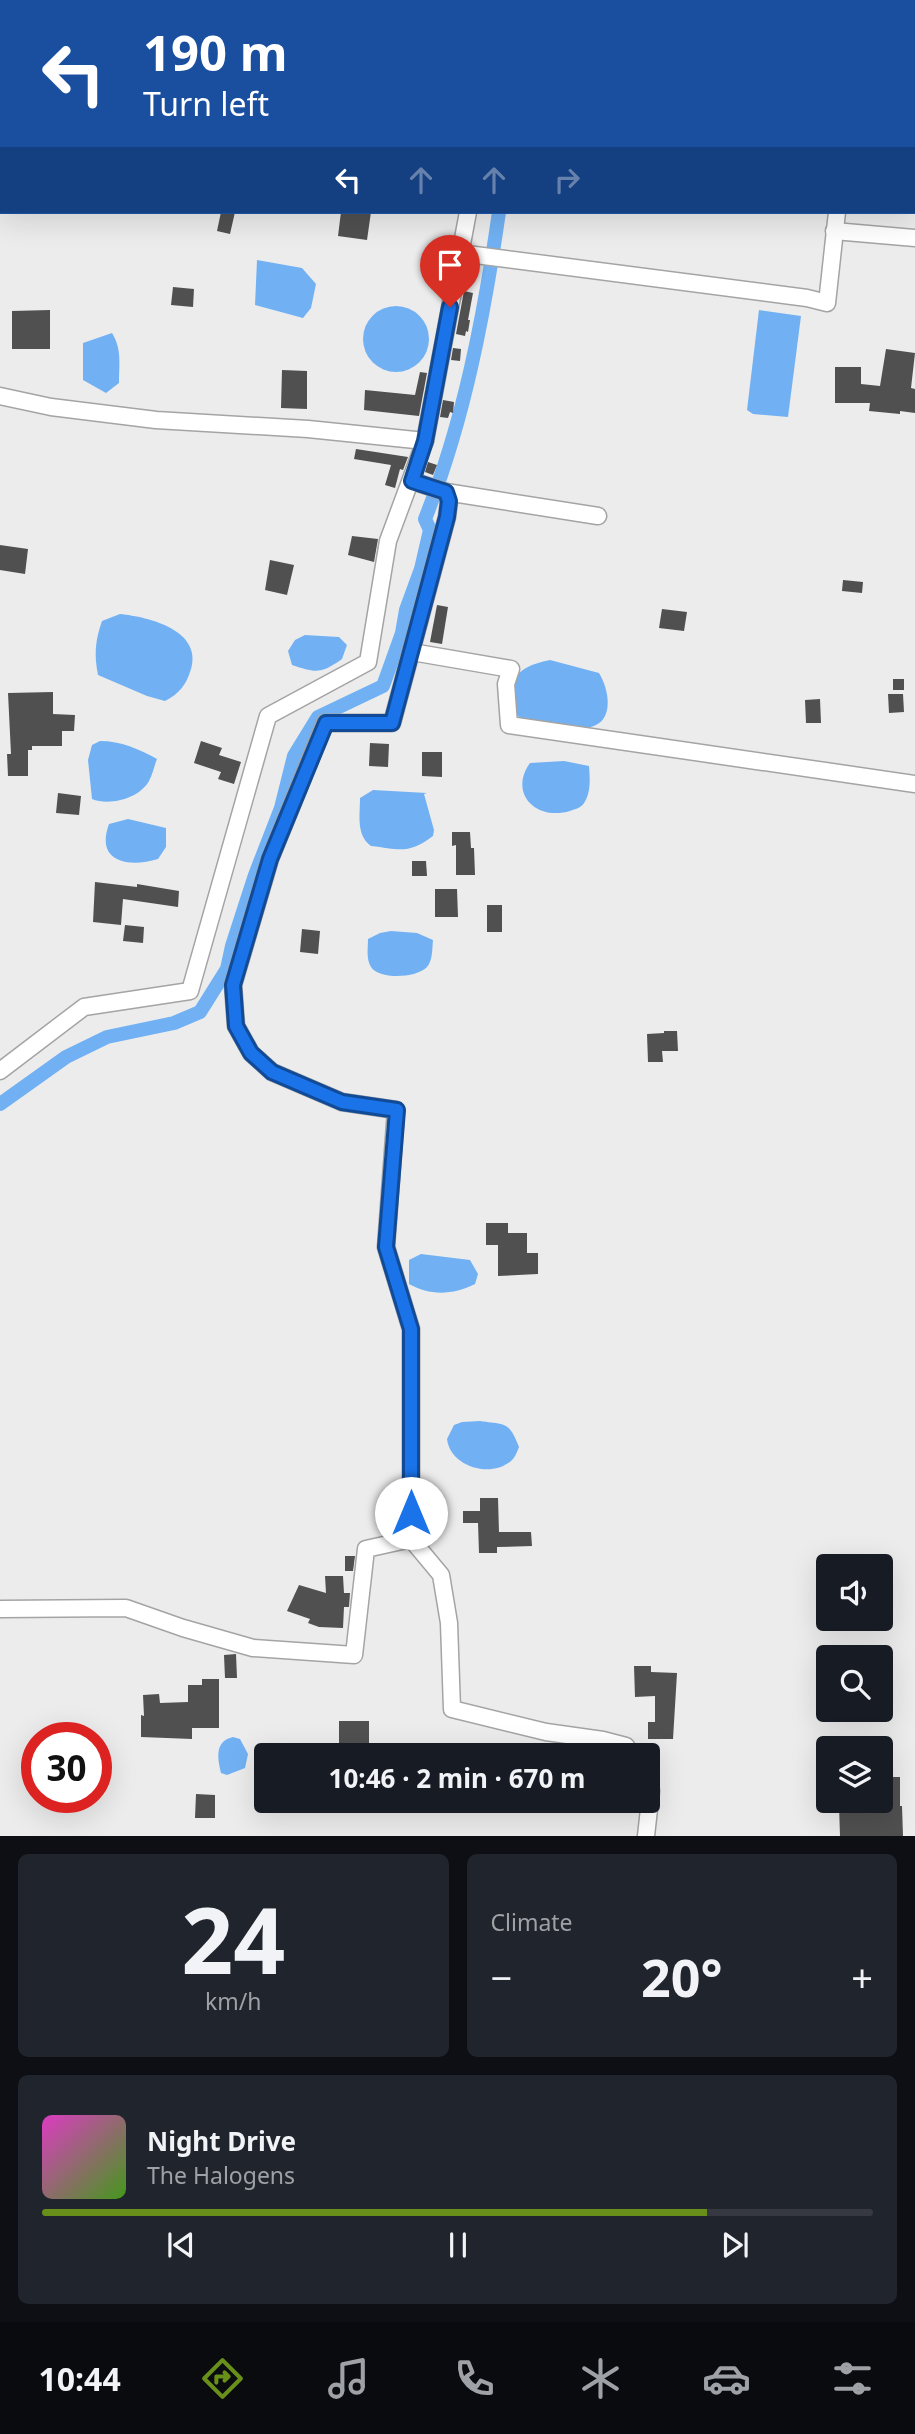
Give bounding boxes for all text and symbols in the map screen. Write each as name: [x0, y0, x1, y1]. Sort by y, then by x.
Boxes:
text: 190 m: [143, 19, 288, 85]
icon: left: [28, 28, 119, 119]
text: Turn left: [143, 82, 269, 125]
icon: left: [329, 161, 367, 199]
icon: ahead: [402, 161, 440, 199]
icon: ahead: [475, 161, 513, 199]
icon: right: [548, 161, 586, 199]
pin: [420, 235, 480, 307]
icon: arrive: [431, 246, 469, 284]
position arrow: [374, 1476, 448, 1550]
map controls: [816, 1554, 893, 1813]
button: sound: [816, 1554, 893, 1631]
button: search: [816, 1645, 893, 1722]
speed limit sign: 30: [21, 1722, 112, 1813]
button: layers: [816, 1736, 893, 1813]
text: 10:46 · 2 min · 670 m: [329, 1760, 585, 1796]
text: 24: [181, 1877, 285, 2001]
text: Climate: [491, 1906, 573, 1938]
text: 20°: [641, 1941, 723, 2012]
text: −: [491, 1951, 512, 2003]
text: +: [851, 1951, 873, 2003]
text: km/h: [205, 1985, 262, 2017]
text: Night Drive: [147, 2123, 296, 2159]
text: The Halogens: [147, 2159, 295, 2191]
icon: previous: [162, 2226, 200, 2264]
icon: pause: [439, 2226, 477, 2264]
icon: next: [716, 2226, 754, 2264]
icon: directions: [198, 2354, 247, 2403]
icon: music: [324, 2354, 373, 2403]
icon: phone: [450, 2354, 499, 2403]
icon: climate: [576, 2354, 625, 2403]
icon: car: [702, 2354, 751, 2403]
icon: filters: [828, 2354, 877, 2403]
text: 10:44: [38, 2357, 121, 2400]

